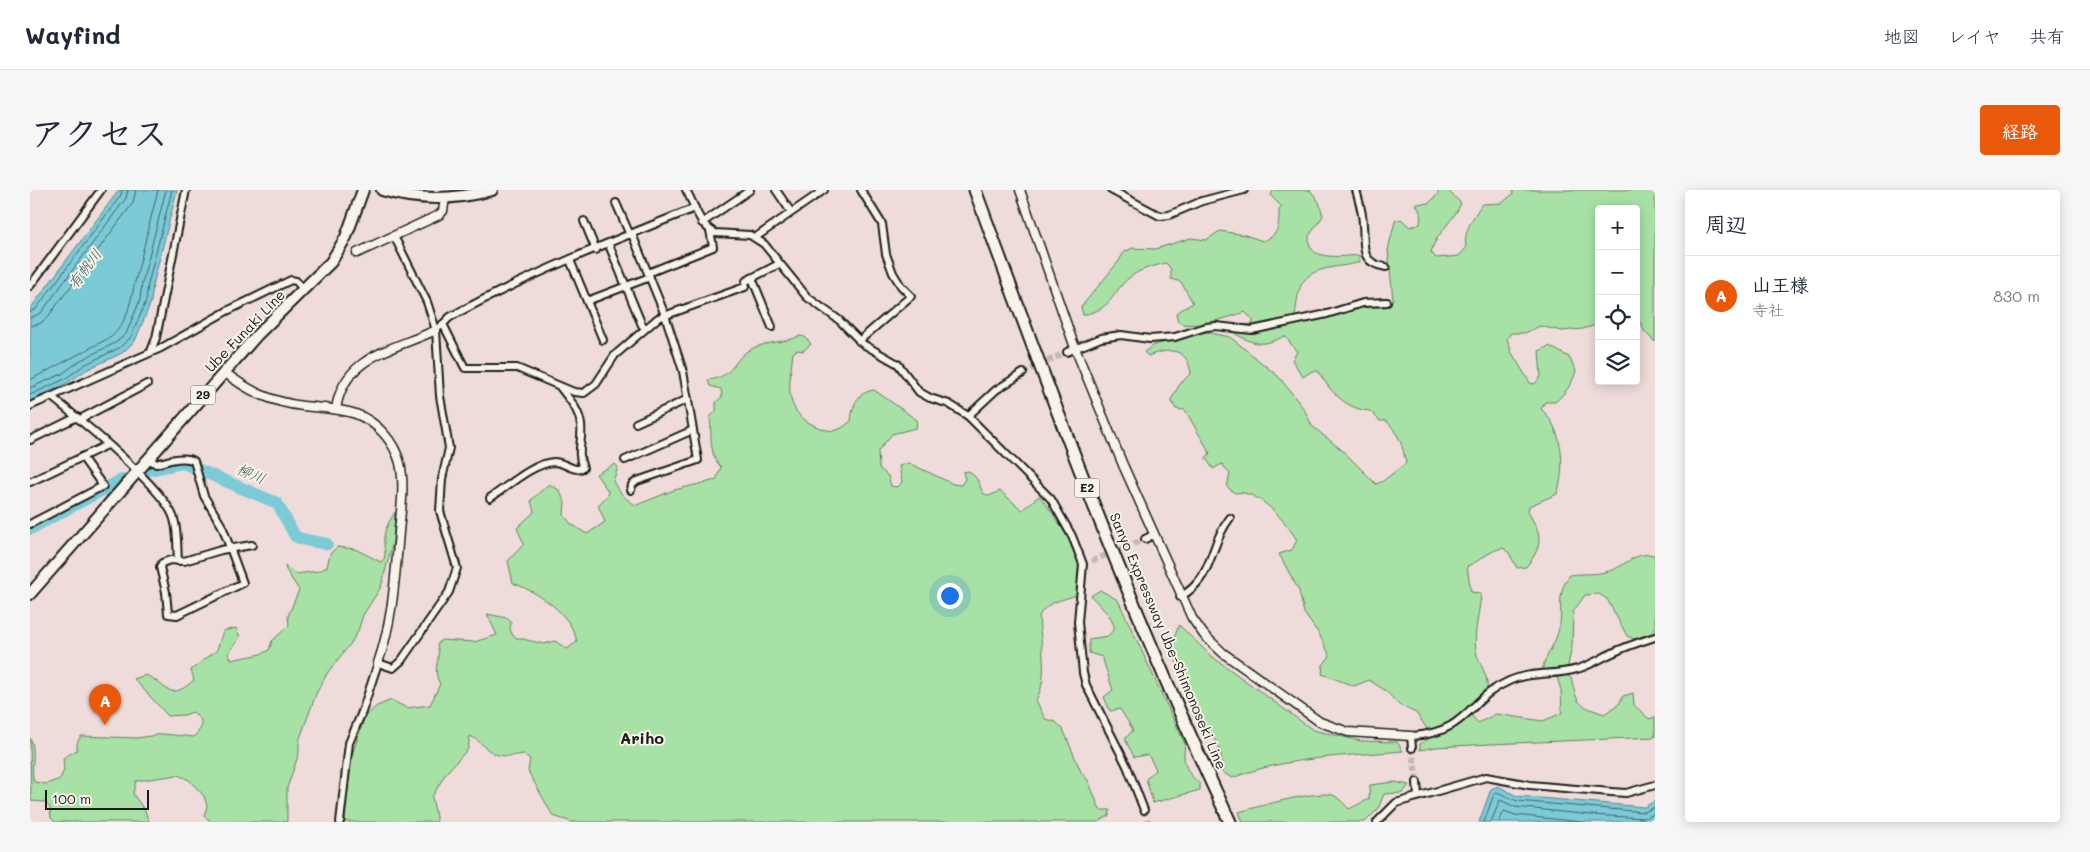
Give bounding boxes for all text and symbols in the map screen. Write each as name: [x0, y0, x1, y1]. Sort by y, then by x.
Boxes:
text: Wayfind: [25, 19, 121, 50]
text: 地図: [1884, 24, 1920, 48]
text: レイヤ: [1948, 24, 2001, 48]
text: 共有: [2029, 24, 2065, 48]
button: 経路: [1980, 105, 2060, 155]
text: アクセス: [30, 109, 168, 155]
map controls: [1595, 205, 1640, 385]
button: +: [1595, 205, 1640, 250]
text: 周辺: [1705, 210, 1747, 237]
water label: 有帆川: [63, 244, 106, 292]
button: −: [1595, 250, 1640, 295]
text: 山王様: [1752, 272, 1809, 297]
street label: Ube Funaki Line: [200, 285, 289, 376]
text: A: [1715, 285, 1727, 306]
text: 830 m: [1993, 285, 2040, 306]
button: locate: [1595, 295, 1640, 340]
text: 寺社: [1752, 299, 1784, 320]
button: layers: [1595, 340, 1640, 385]
road number: 29: [190, 386, 216, 404]
water label: 柳川: [234, 458, 269, 488]
road number: E2: [1074, 478, 1100, 498]
street label: Sanyo Expressway Ube-Shimonoseki Line: [1106, 510, 1231, 772]
your location: [937, 583, 963, 609]
pin: A: [89, 684, 121, 725]
district label: Ariho: [620, 727, 664, 748]
scale bar: [45, 787, 149, 810]
text: 100 m: [52, 789, 91, 808]

